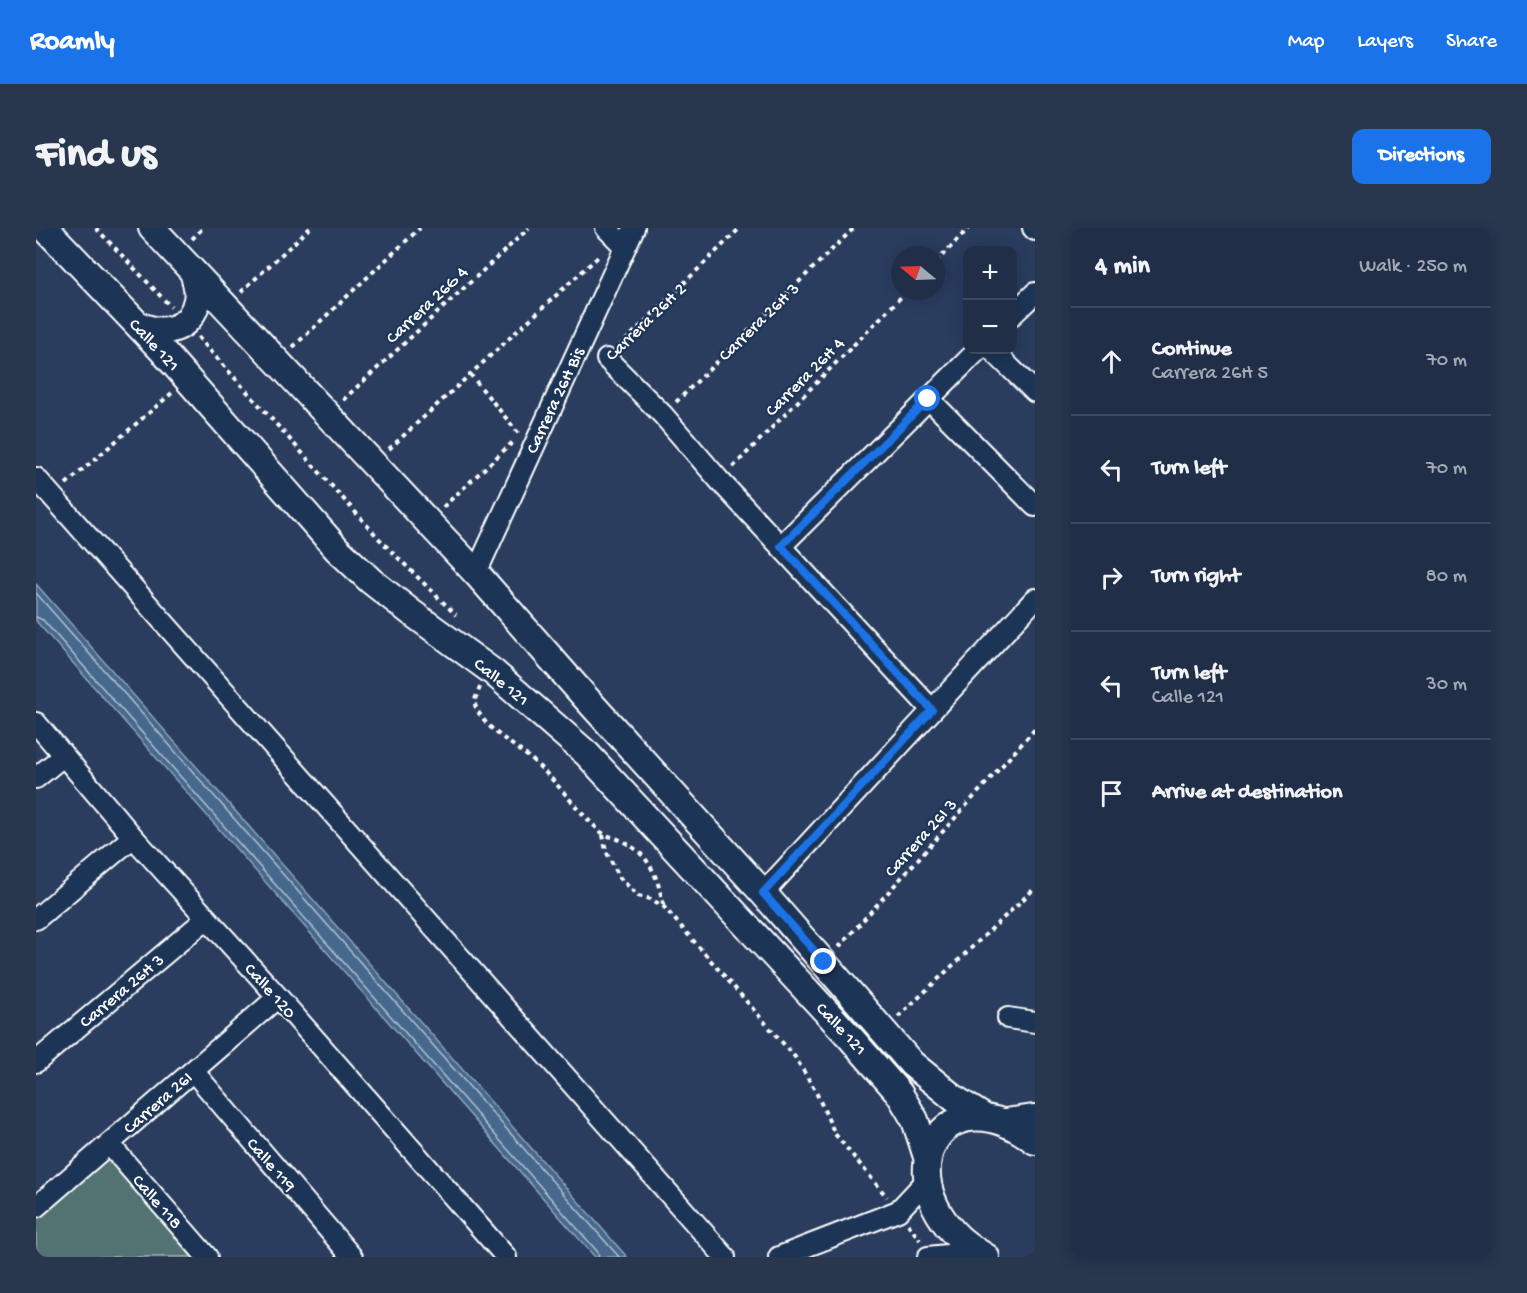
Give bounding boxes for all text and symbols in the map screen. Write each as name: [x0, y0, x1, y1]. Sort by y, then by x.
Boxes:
text: Roamly: [30, 26, 115, 59]
text: Map: [1288, 30, 1324, 55]
text: Layers: [1357, 30, 1413, 55]
text: Share: [1446, 30, 1497, 55]
button: Directions: [1352, 129, 1491, 184]
text: Find us: [36, 132, 156, 181]
north arrow: [891, 246, 945, 300]
map controls: [963, 246, 1017, 354]
button: +: [963, 246, 1017, 300]
text: 4 min: [1095, 252, 1150, 283]
text: Walk · 250 m: [1359, 256, 1467, 279]
street label: Carrera 26G 4: [382, 262, 473, 349]
street label: Carrera 26H 2: [602, 279, 691, 366]
street label: Carrera 26H 3: [715, 279, 805, 367]
button: −: [963, 300, 1017, 354]
street label: Calle 121: [123, 315, 183, 376]
street label: Carrera 26H 4: [762, 333, 850, 422]
text: Continue: [1152, 337, 1232, 363]
street label: Carrera 26H Bis: [523, 343, 591, 457]
icon: ahead: [1095, 345, 1128, 378]
text: 70 m: [1426, 350, 1467, 373]
text: Carrera 26H 5: [1152, 363, 1268, 386]
route start: [914, 385, 940, 411]
icon: left: [1095, 453, 1128, 486]
text: Turn left: [1152, 456, 1226, 482]
text: 70 m: [1426, 458, 1467, 481]
icon: right: [1095, 561, 1128, 594]
text: Turn right: [1152, 564, 1240, 590]
text: 80 m: [1426, 566, 1467, 589]
street label: Calle 121: [469, 654, 532, 711]
text: Turn left: [1152, 661, 1226, 687]
icon: left: [1095, 669, 1128, 702]
text: 30 m: [1426, 674, 1467, 697]
text: Calle 121: [1152, 687, 1224, 710]
icon: arrive: [1095, 777, 1128, 810]
text: Arrive at destination: [1152, 780, 1342, 806]
street label: Carrera 26I 3: [881, 795, 963, 882]
route end: [810, 948, 836, 974]
street label: Carrera 26H 3: [76, 950, 169, 1033]
street label: Calle 120: [239, 960, 300, 1024]
street label: Calle 121: [810, 999, 870, 1060]
street label: Carrera 26I: [120, 1068, 197, 1140]
street label: Calle 119: [241, 1134, 299, 1197]
street label: Calle 118: [127, 1171, 186, 1234]

